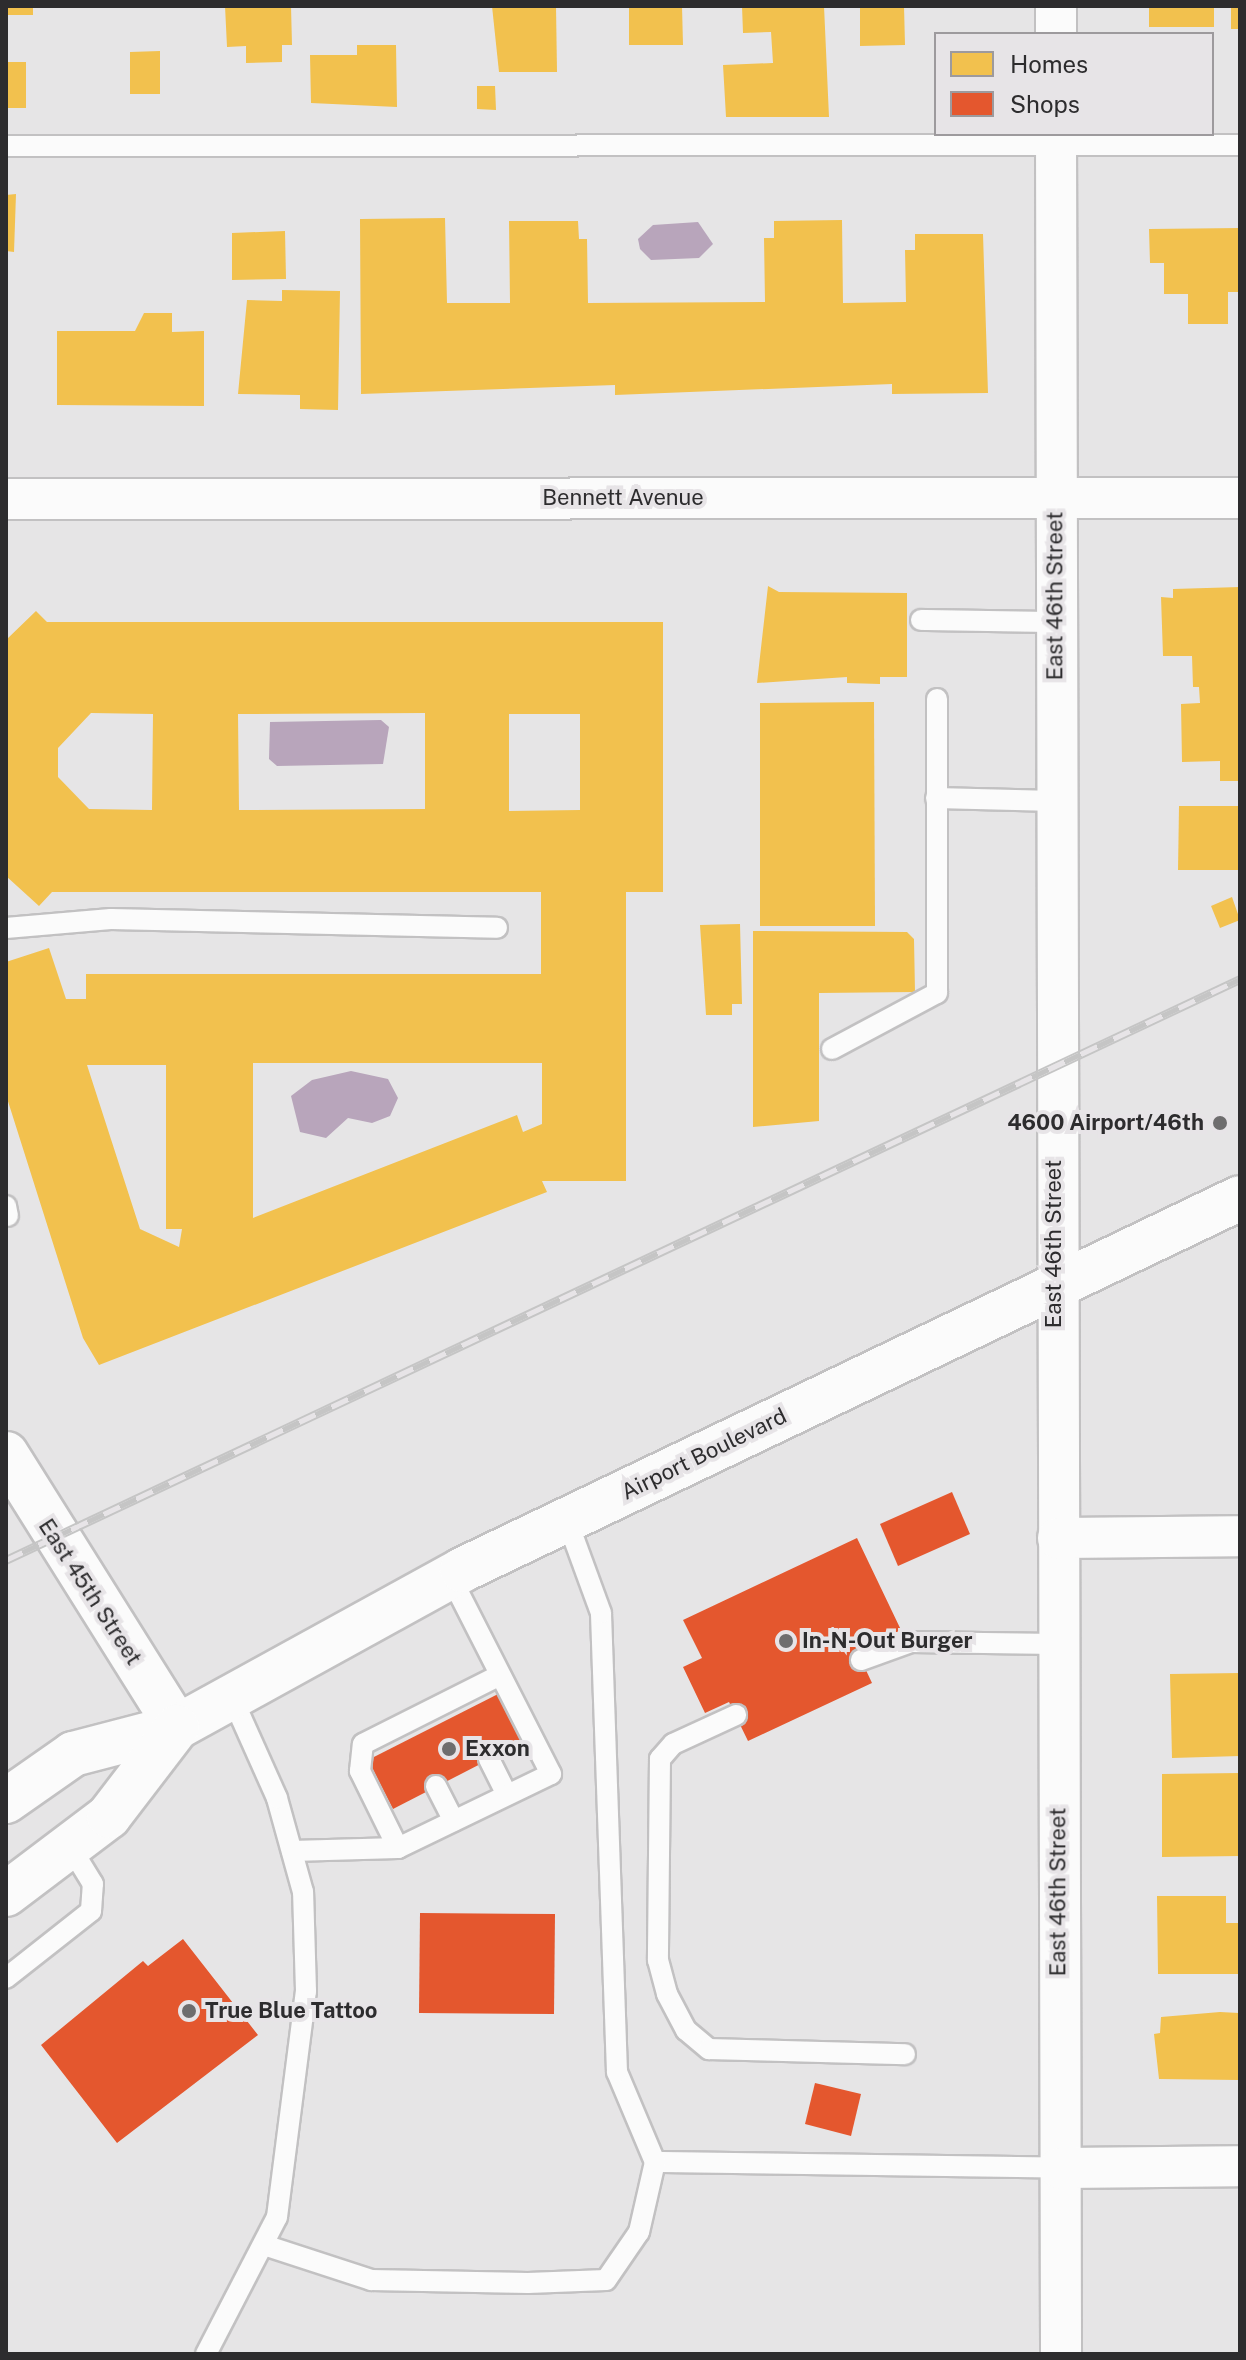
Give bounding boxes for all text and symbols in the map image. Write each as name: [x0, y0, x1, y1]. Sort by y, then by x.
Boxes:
legend: [934, 32, 1214, 136]
text: Homes: [1010, 50, 1088, 78]
text: Shops: [1010, 90, 1080, 118]
street label: Bennett Avenue: [542, 485, 704, 511]
street label: East 46th Street: [1042, 512, 1068, 680]
place label: 4600 Airport/46th: [1007, 1110, 1204, 1136]
marker: 4600 Airport/46th: [1211, 1114, 1229, 1132]
street label: East 46th Street: [1041, 1160, 1067, 1328]
street label: Airport Boulevard: [617, 1403, 791, 1505]
street label: East 45th Street: [33, 1514, 147, 1670]
place label: In-N-Out Burger: [802, 1628, 973, 1654]
marker: In-N-Out Burger: [777, 1632, 795, 1650]
place label: Exxon: [465, 1736, 530, 1762]
marker: Exxon: [440, 1740, 458, 1758]
street label: East 46th Street: [1045, 1808, 1071, 1976]
place label: True Blue Tattoo: [205, 1998, 378, 2024]
marker: True Blue Tattoo: [180, 2002, 198, 2020]

